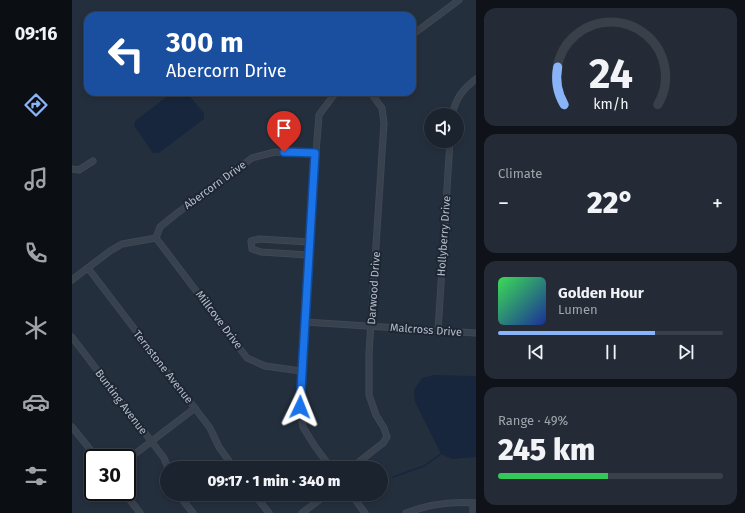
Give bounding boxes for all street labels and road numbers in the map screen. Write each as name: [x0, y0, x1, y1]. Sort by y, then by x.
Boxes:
street label: Abercorn Drive: [181, 158, 249, 212]
street label: Hollyberry Drive: [435, 195, 453, 277]
street label: Darwood Drive: [365, 251, 383, 325]
street label: Millcove Drive: [193, 288, 245, 352]
street label: Malcross Drive: [390, 321, 462, 339]
street label: Ternstone Avenue: [130, 328, 196, 406]
street label: Bunting Avenue: [92, 367, 150, 437]

